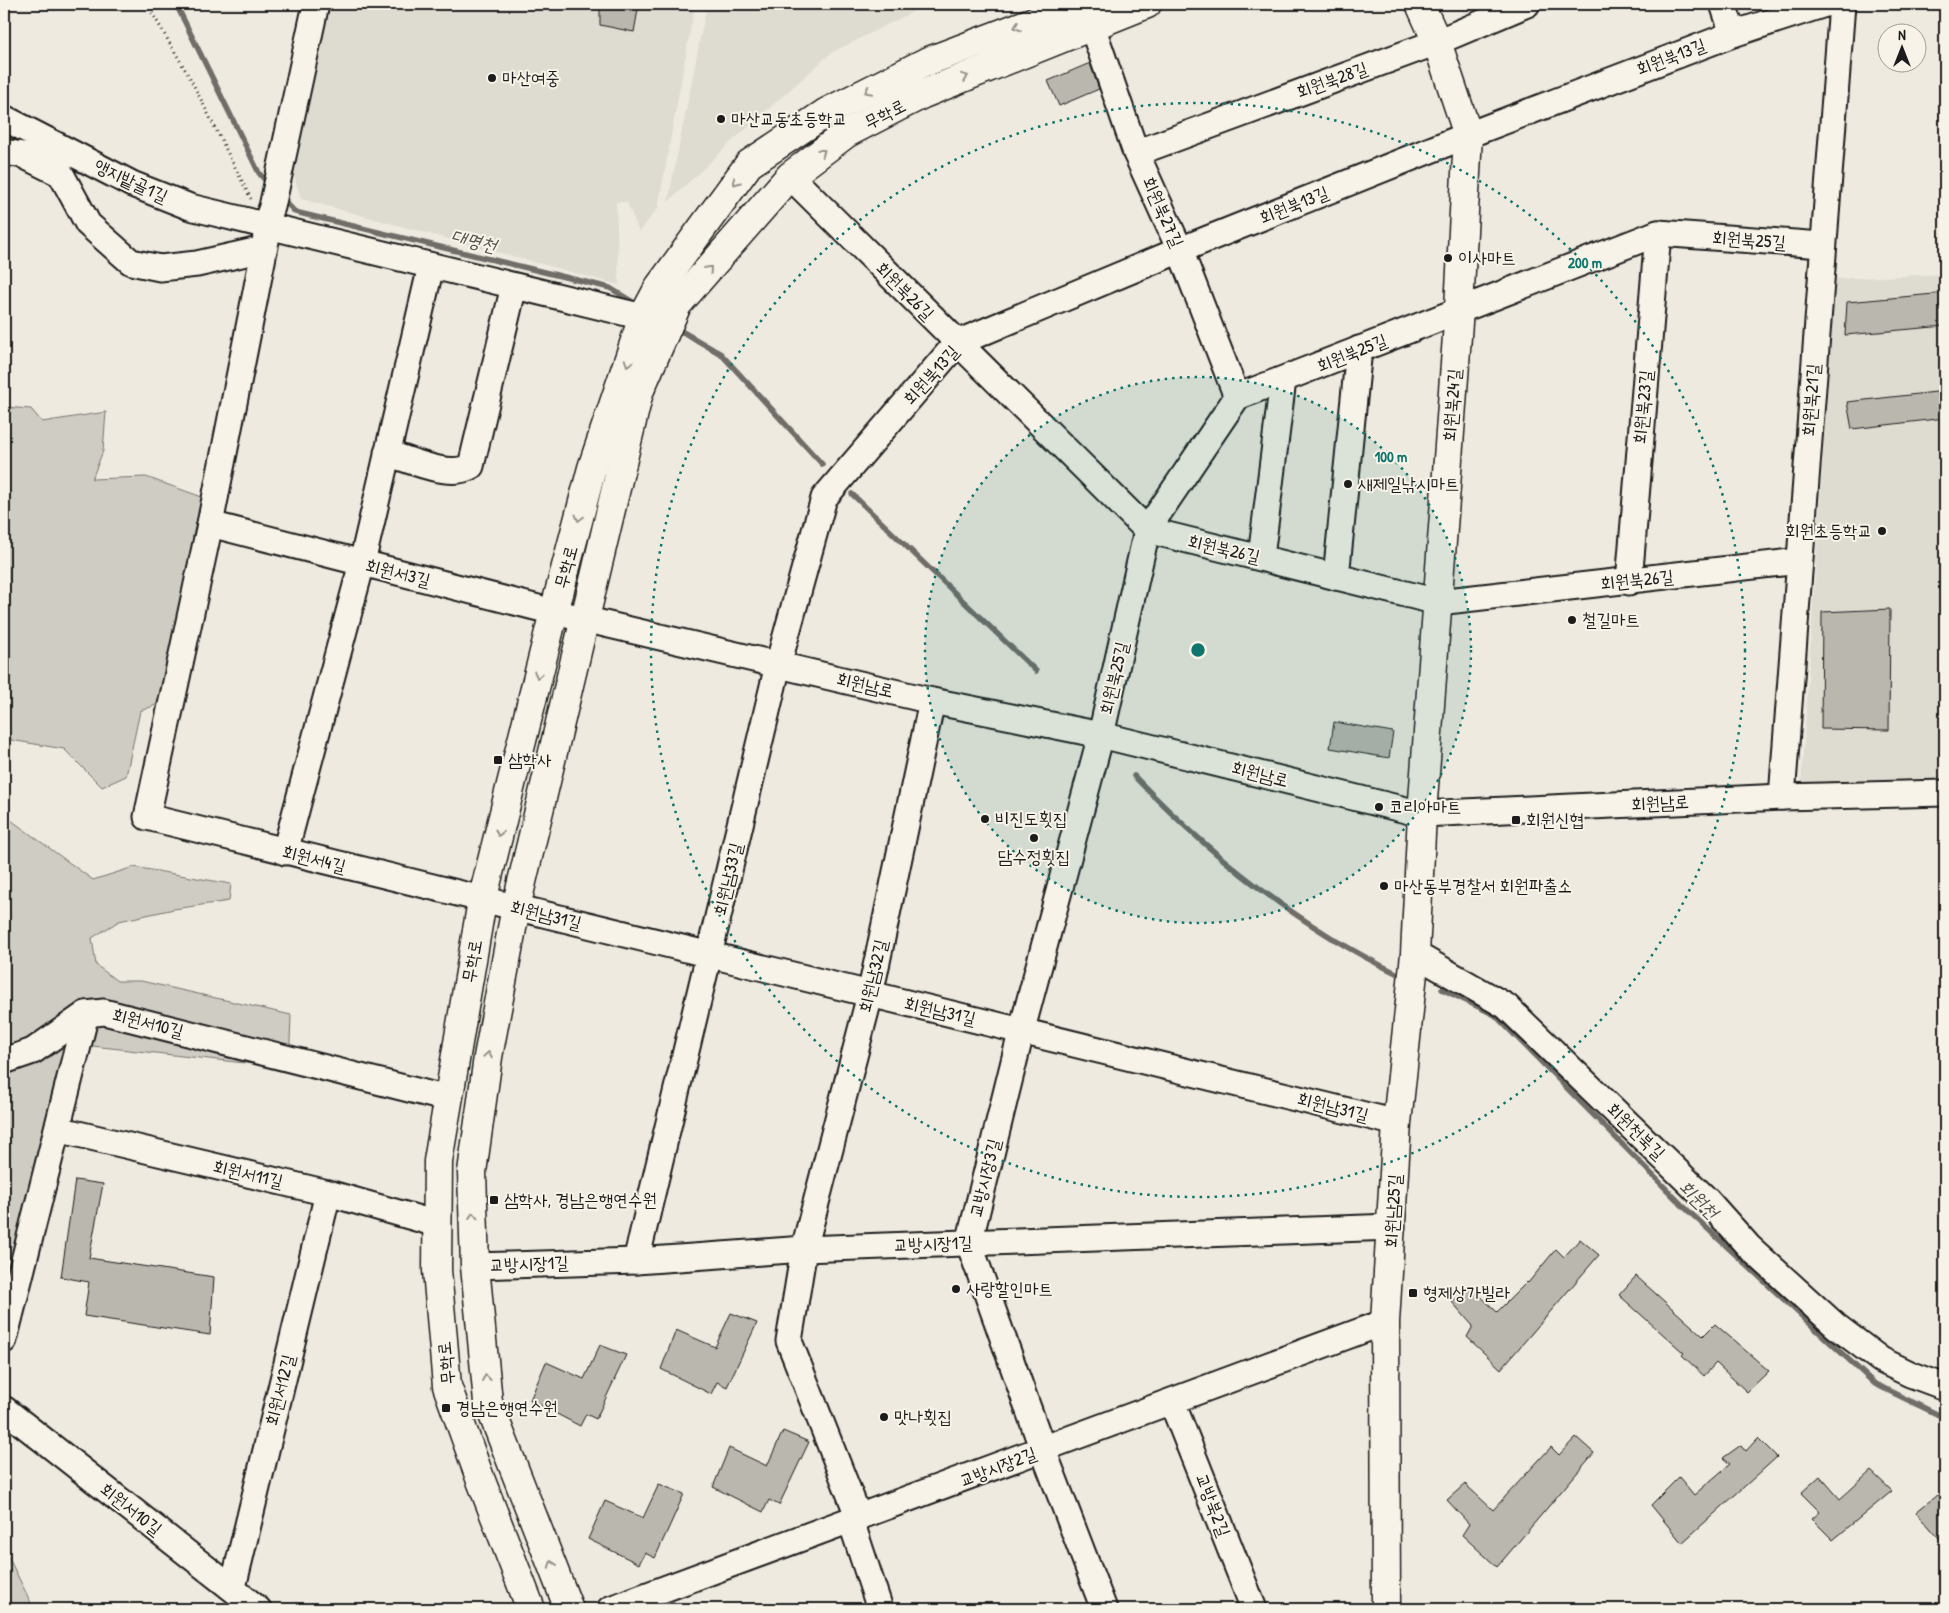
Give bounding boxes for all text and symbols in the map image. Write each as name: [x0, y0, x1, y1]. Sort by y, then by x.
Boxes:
one-way arrow: [1014, 21, 1022, 31]
north arrow: [1876, 22, 1926, 72]
text: N: [1898, 25, 1906, 44]
street label: 회원북13길: [1632, 32, 1710, 81]
street label: 회원북28길: [1293, 55, 1371, 104]
place label: 마산여중: [502, 65, 560, 90]
marker: 마산여중: [486, 72, 498, 84]
one-way arrow: [960, 73, 969, 83]
one-way arrow: [864, 85, 873, 95]
street label: 무학로: [860, 93, 910, 135]
place label: 마산교동초등학교: [731, 106, 847, 131]
marker: 마산교동초등학교: [715, 113, 727, 125]
one-way arrow: [816, 149, 826, 158]
street label: 앵지밭골1길: [90, 153, 173, 209]
street label: 회원북27길: [1137, 172, 1190, 252]
one-way arrow: [733, 176, 742, 186]
street label: 회원북13길: [1255, 179, 1333, 230]
water label: 대명천: [449, 222, 501, 259]
street label: 회원북25길: [1711, 224, 1787, 255]
place label: 이사마트: [1458, 245, 1516, 270]
marker: 이사마트: [1442, 252, 1454, 264]
text: 200 m: [1568, 252, 1602, 273]
street label: 회원북26길: [871, 256, 941, 326]
one-way arrow: [704, 265, 713, 274]
street label: 회원북25길: [1313, 327, 1391, 378]
street label: 회원북13길: [897, 339, 965, 410]
one-way arrow: [624, 358, 634, 367]
street label: 회원북21길: [1795, 362, 1826, 437]
street label: 회원북24길: [1436, 367, 1467, 442]
street label: 회원북23길: [1627, 368, 1658, 445]
text: 100 m: [1375, 446, 1407, 467]
place label: 새제일낚시마트: [1358, 471, 1459, 496]
marker: 새제일낚시마트: [1342, 478, 1354, 490]
one-way arrow: [574, 514, 585, 522]
place label: 회원초등학교: [1785, 518, 1872, 543]
marker: 회원초등학교: [1876, 525, 1888, 537]
street label: 회원북26길: [1185, 528, 1263, 569]
street label: 무학로: [548, 543, 583, 591]
street label: 회원서3길: [363, 552, 434, 593]
street label: 회원북26길: [1599, 563, 1675, 596]
place label: 철길마트: [1582, 607, 1640, 632]
marker: 철길마트: [1566, 614, 1578, 626]
street label: 회원북25길: [1093, 639, 1134, 717]
centre of rings: [1189, 641, 1207, 659]
street label: 회원남로: [834, 666, 896, 703]
one-way arrow: [533, 671, 544, 680]
place label: 삼학사: [508, 747, 552, 772]
marker: 삼학사: [492, 754, 504, 766]
street label: 회원남로: [1229, 754, 1291, 793]
street label: 회원남로: [1630, 789, 1690, 816]
place label: 코리아마트: [1389, 794, 1461, 819]
marker: 코리아마트: [1373, 801, 1385, 813]
place label: 비진도횟집: [995, 806, 1067, 831]
place label: 회원신협: [1526, 807, 1584, 832]
marker: 비진도횟집: [979, 813, 991, 825]
marker: 회원신협: [1510, 814, 1522, 826]
one-way arrow: [494, 828, 505, 837]
marker: 담수정횟집: [1028, 832, 1040, 844]
street label: 회원서4길: [280, 839, 349, 879]
street label: 회원남33길: [707, 839, 748, 918]
place label: 담수정횟집: [998, 844, 1070, 869]
place label: 마산동부경찰서 회원파출소: [1394, 873, 1572, 898]
marker: 마산동부경찰서 회원파출소: [1378, 880, 1390, 892]
street label: 회원남31길: [508, 894, 585, 936]
street label: 회원남32길: [852, 936, 893, 1015]
street label: 무학로: [455, 937, 488, 984]
street label: 회원남31길: [902, 990, 979, 1031]
street label: 회원서10길: [110, 1002, 187, 1044]
one-way arrow: [483, 1051, 493, 1059]
street label: 회원남31길: [1295, 1086, 1372, 1128]
street label: 회원천북길: [1602, 1096, 1671, 1165]
street label: 교방시장3길: [963, 1135, 1007, 1220]
street label: 회원서11길: [211, 1153, 286, 1194]
street label: 회원남25길: [1378, 1173, 1407, 1249]
water label: 회원천: [1673, 1174, 1726, 1225]
place label: 삼학사, 경남은행연수원: [504, 1187, 657, 1212]
marker: 삼학사, 경남은행연수원: [488, 1194, 500, 1206]
one-way arrow: [468, 1212, 479, 1220]
street label: 교방시장1길: [893, 1230, 973, 1257]
street label: 교방시장1길: [489, 1250, 569, 1277]
place label: 사랑할인마트: [966, 1276, 1053, 1301]
place label: 형제상가빌라: [1423, 1280, 1510, 1305]
marker: 사랑할인마트: [950, 1283, 962, 1295]
marker: 형제상가빌라: [1407, 1287, 1419, 1299]
street label: 무학로: [431, 1340, 460, 1386]
street label: 회원서12길: [259, 1351, 301, 1428]
one-way arrow: [481, 1374, 492, 1382]
place label: 경남은행연수원: [456, 1395, 557, 1420]
marker: 경남은행연수원: [440, 1402, 452, 1414]
place label: 맛나횟집: [894, 1404, 952, 1429]
marker: 맛나횟집: [878, 1411, 890, 1423]
street label: 교방시장2길: [956, 1440, 1041, 1493]
street label: 교방북2길: [1190, 1469, 1237, 1541]
street label: 회원서10길: [95, 1476, 168, 1541]
one-way arrow: [548, 1560, 558, 1568]

